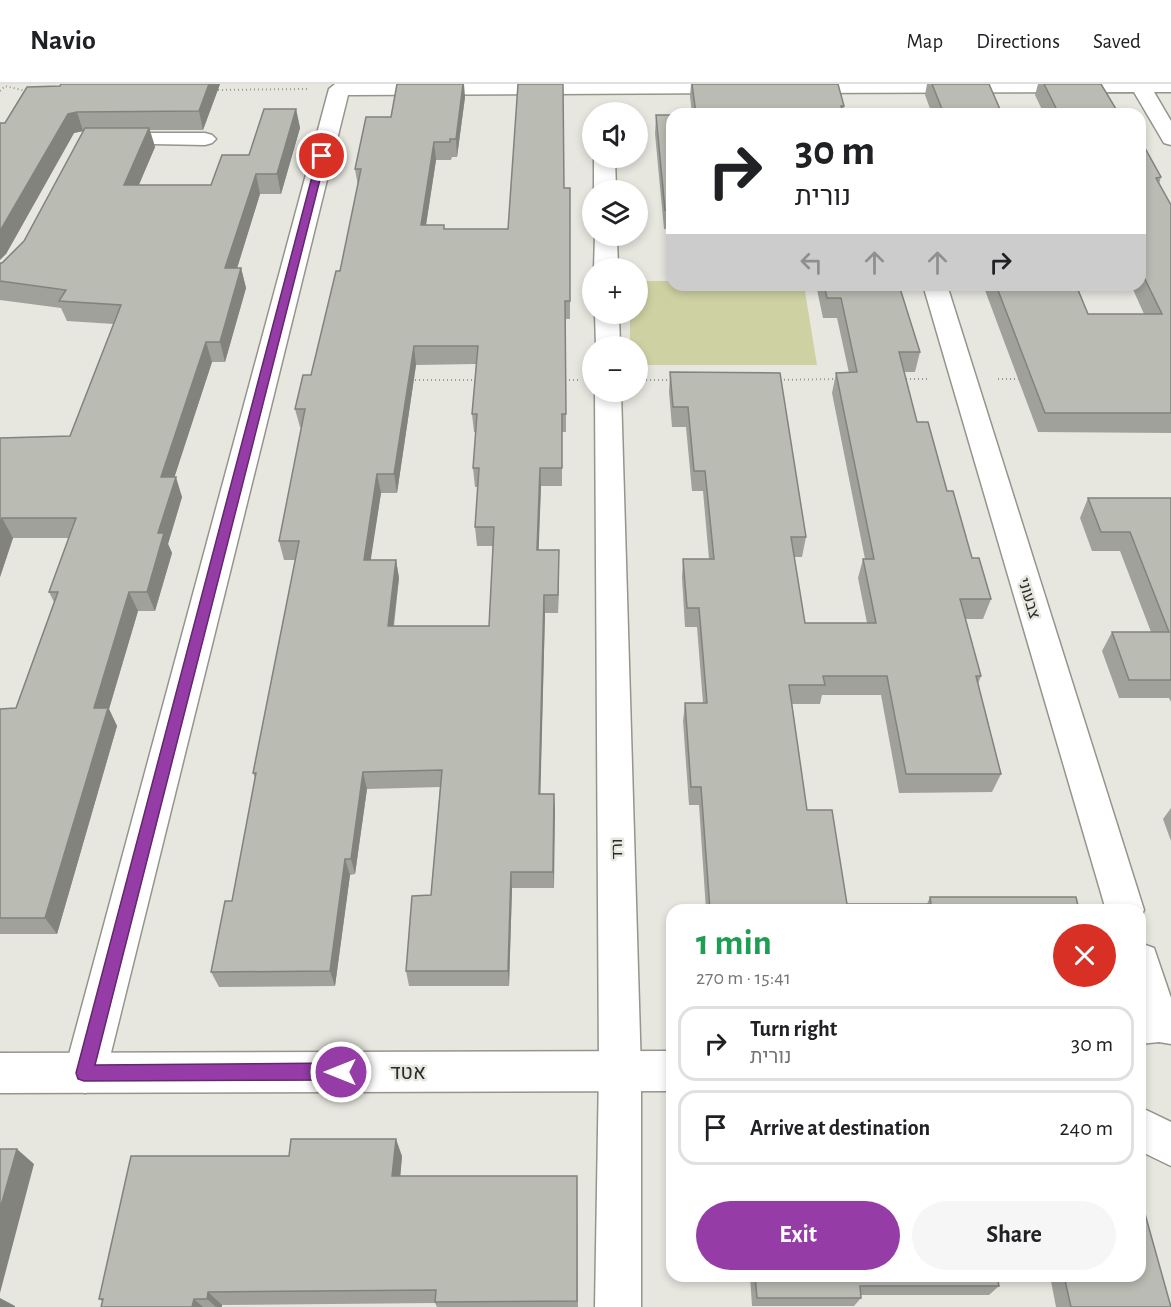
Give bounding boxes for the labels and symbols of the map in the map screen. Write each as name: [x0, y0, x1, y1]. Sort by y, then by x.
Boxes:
pin: [296, 130, 347, 181]
street label: צבעוני: [1015, 576, 1043, 621]
street label: ורד: [609, 838, 625, 860]
position arrow: [309, 1040, 373, 1104]
street label: אטד: [390, 1063, 426, 1083]

